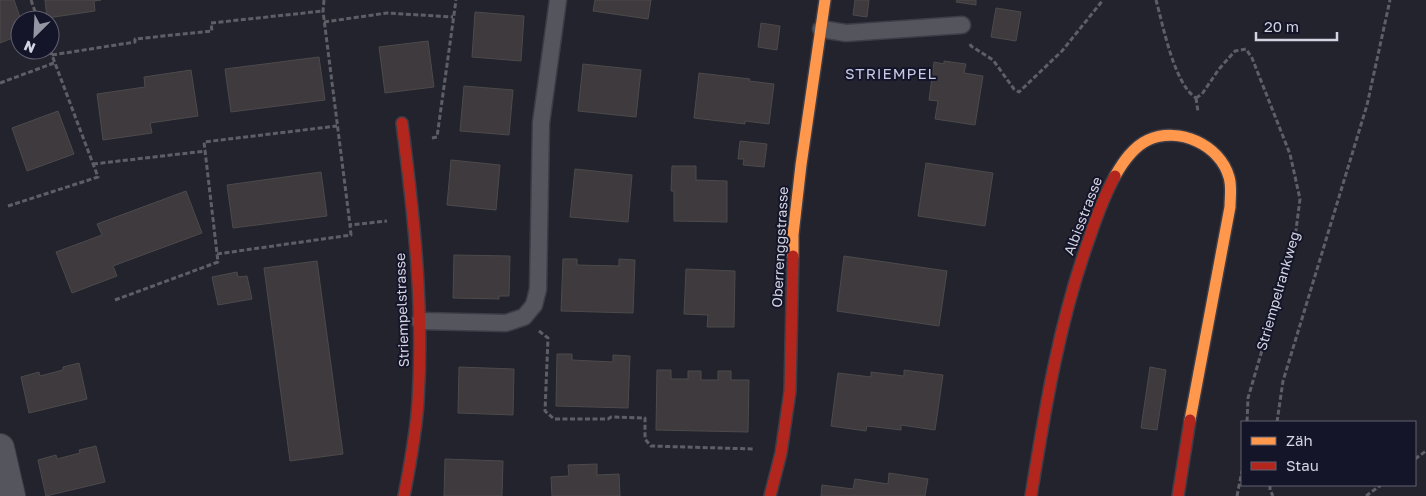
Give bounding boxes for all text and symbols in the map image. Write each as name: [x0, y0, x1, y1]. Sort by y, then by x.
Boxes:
north arrow: [10, 10, 60, 60]
scale bar: [1256, 10, 1337, 42]
text: 20 m: [1264, 17, 1299, 35]
text: N: [21, 37, 38, 57]
district label: STRIEMPEL: [845, 64, 937, 82]
street label: Albisstrasse: [1060, 174, 1105, 257]
street label: Oberrenggstrasse: [768, 186, 791, 308]
street label: Striempelrankweg: [1252, 229, 1303, 352]
street label: Striempelstrasse: [391, 253, 412, 367]
legend: [1241, 421, 1416, 486]
text: Zäh: [1286, 431, 1313, 449]
text: Stau: [1286, 456, 1319, 474]

